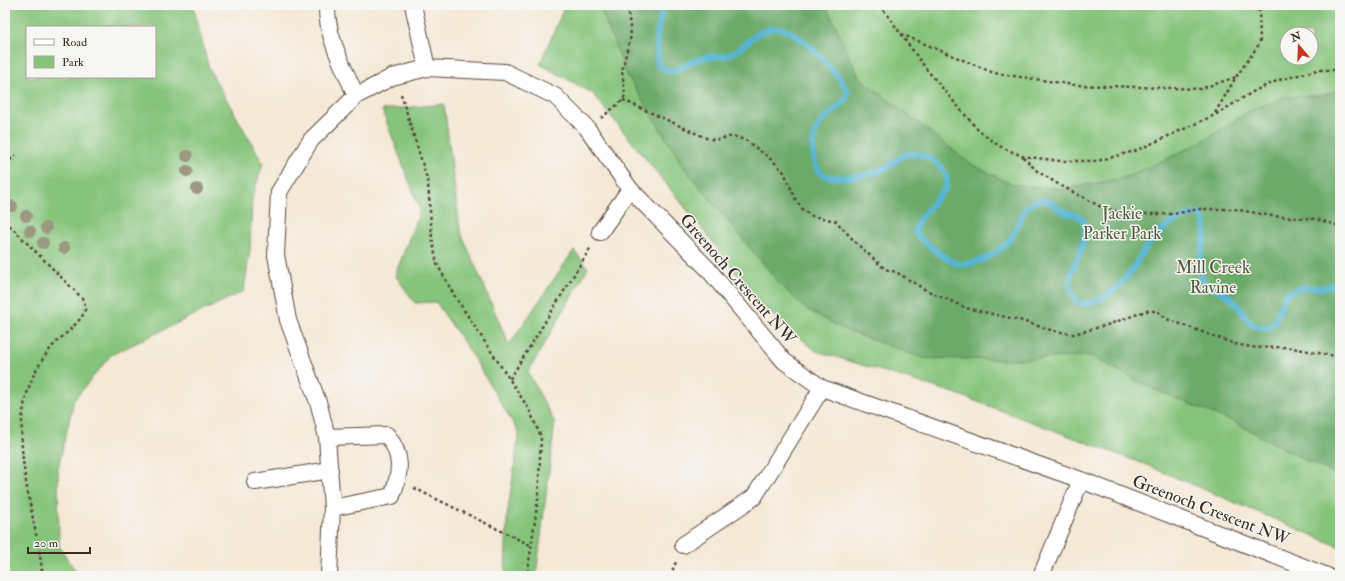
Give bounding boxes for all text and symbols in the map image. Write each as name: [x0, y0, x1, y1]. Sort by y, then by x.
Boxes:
legend: [26, 26, 156, 78]
north arrow: [1279, 26, 1319, 66]
text: N: [1288, 29, 1304, 45]
text: Road: [62, 35, 87, 50]
text: Park: [62, 55, 84, 70]
park label: Jackie Parker Park: [1083, 203, 1161, 244]
street label: Greenoch Crescent NW: [675, 209, 801, 349]
park label: Mill Creek Ravine: [1176, 257, 1250, 298]
street label: Greenoch Crescent NW: [1129, 470, 1293, 550]
scale bar: [28, 529, 90, 555]
text: 20 m: [34, 536, 59, 551]

